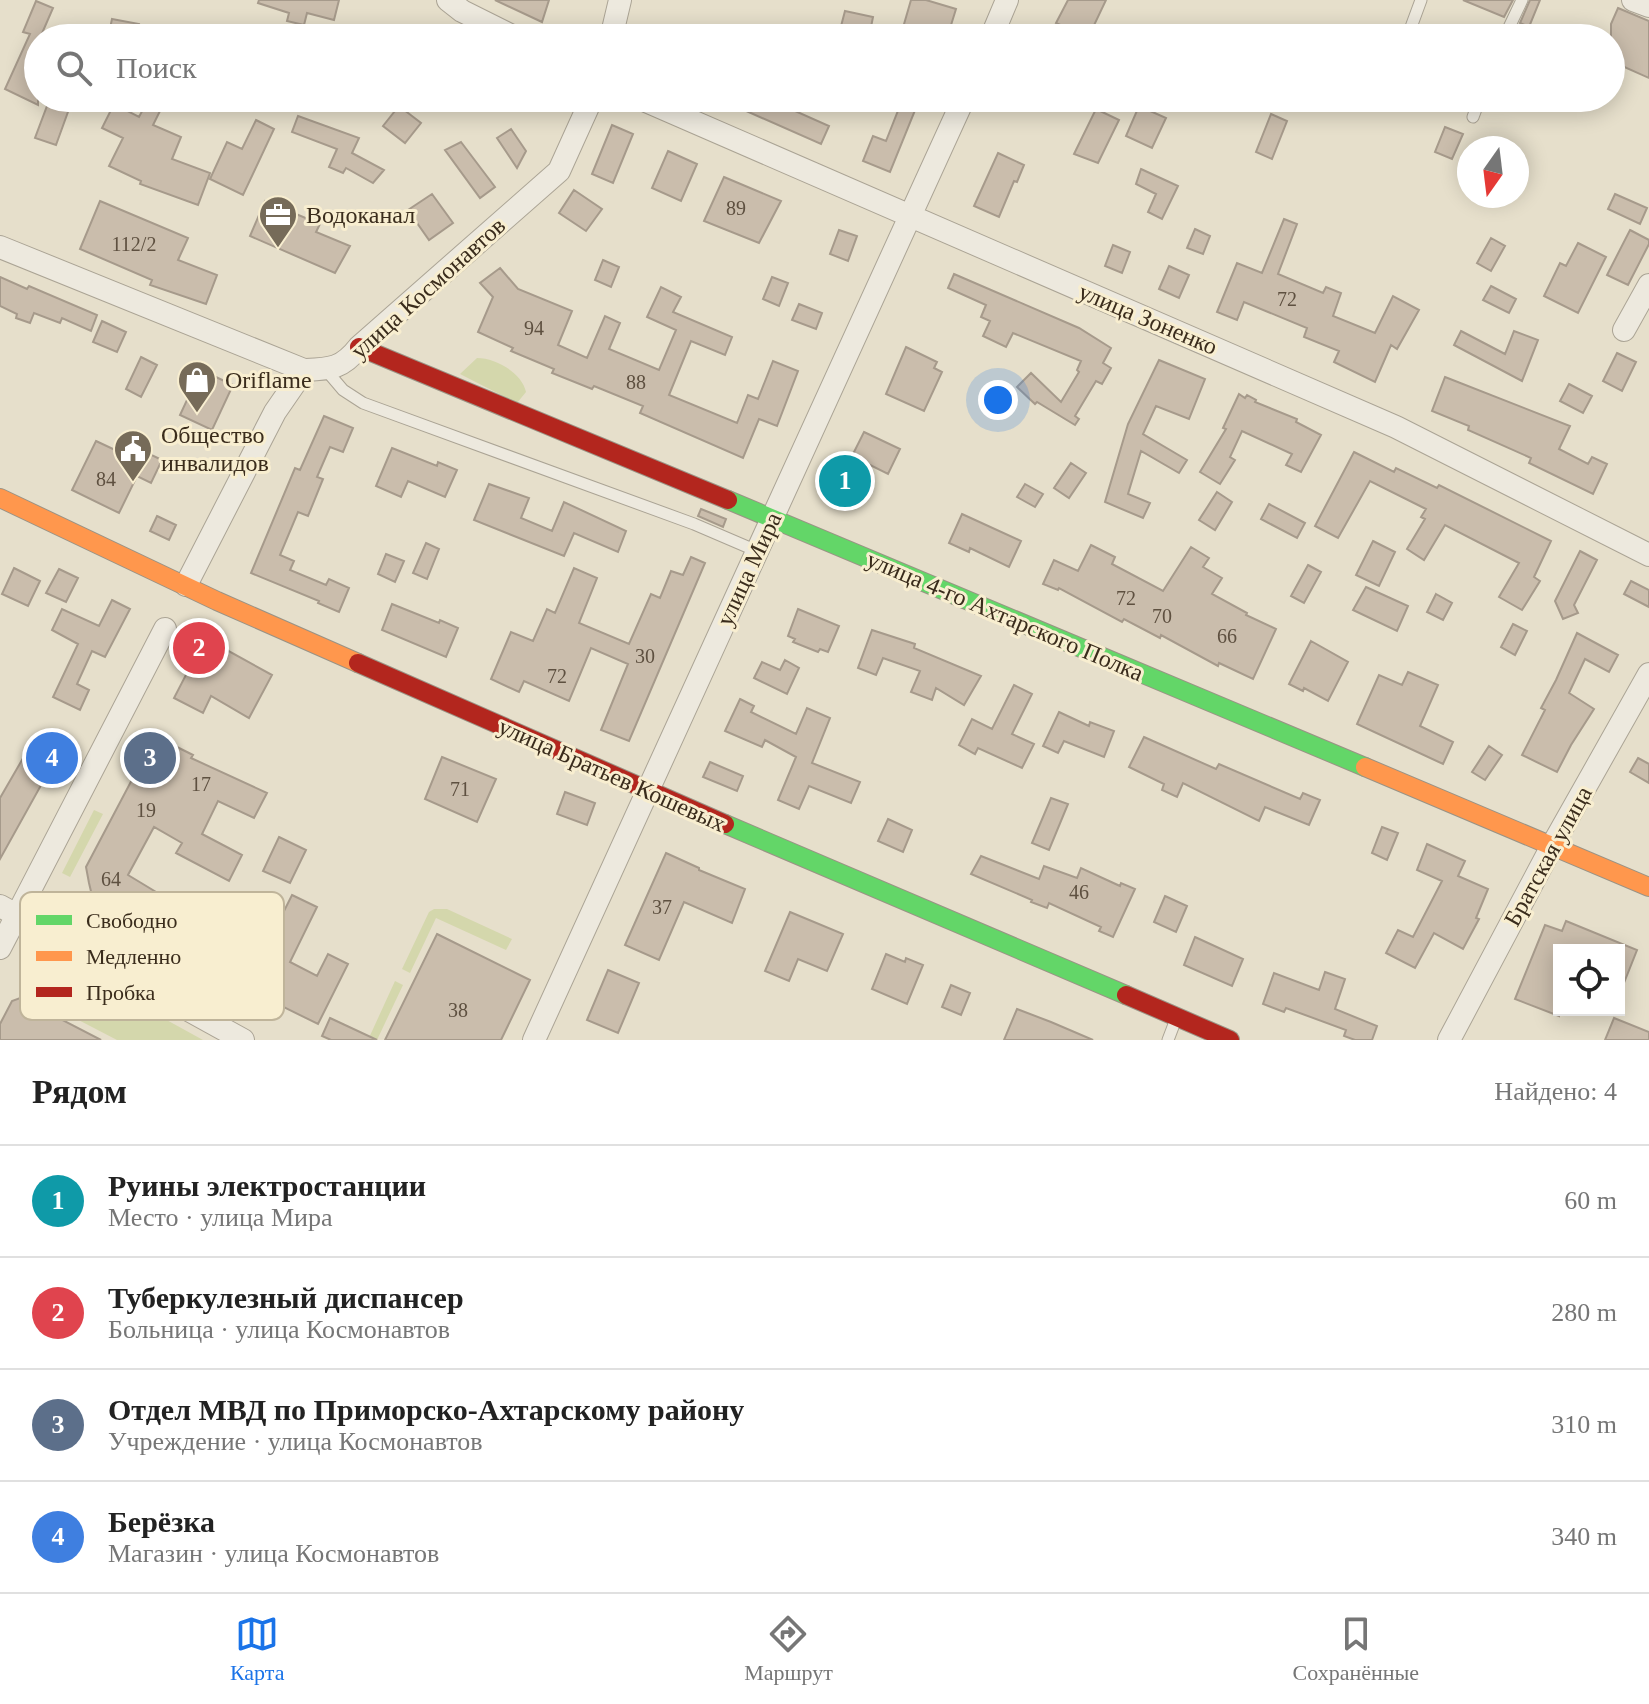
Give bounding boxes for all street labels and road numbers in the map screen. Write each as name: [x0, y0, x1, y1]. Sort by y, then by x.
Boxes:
street label: улица Космонавтов: [346, 212, 510, 364]
street label: улица Зоненко: [1075, 278, 1221, 360]
street label: улица Мира: [711, 508, 787, 630]
street label: улица 4-го Ахтарского Полка: [863, 546, 1148, 686]
street label: улица Братьев Кошевых: [494, 713, 730, 837]
street label: Братская улица: [1499, 781, 1597, 930]

